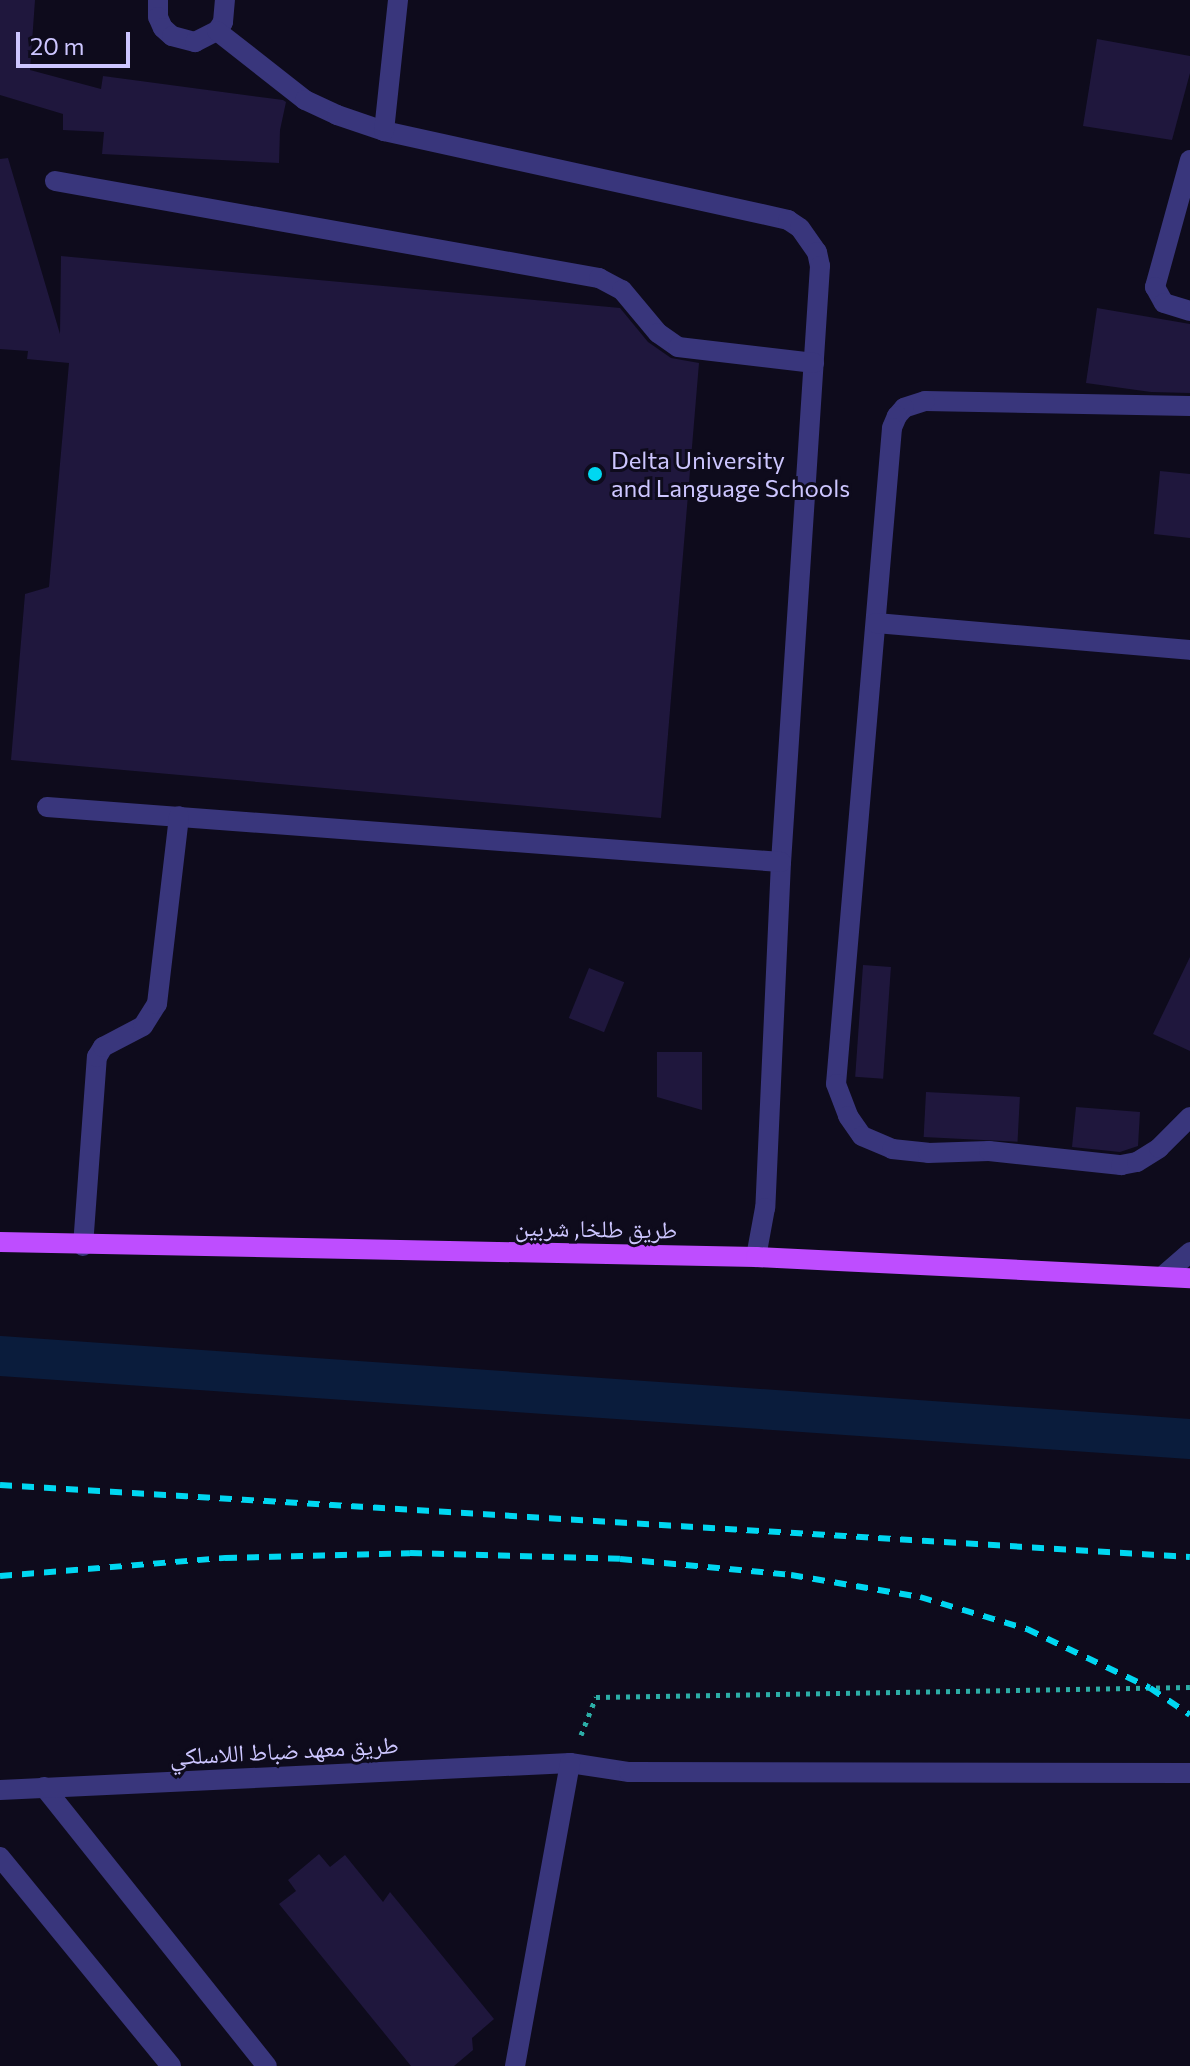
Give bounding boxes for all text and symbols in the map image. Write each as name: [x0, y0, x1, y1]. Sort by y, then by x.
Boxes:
scale bar: [20, 16, 134, 66]
text: 20 m: [30, 31, 84, 60]
place label: Delta University and Language Schools: [611, 446, 850, 502]
marker: Delta University and Language Schools: [586, 465, 604, 483]
street label: طريق طلخا, شربين: [515, 1212, 677, 1244]
street label: طريق معهد ضباط اللاسلكي: [169, 1730, 399, 1770]

